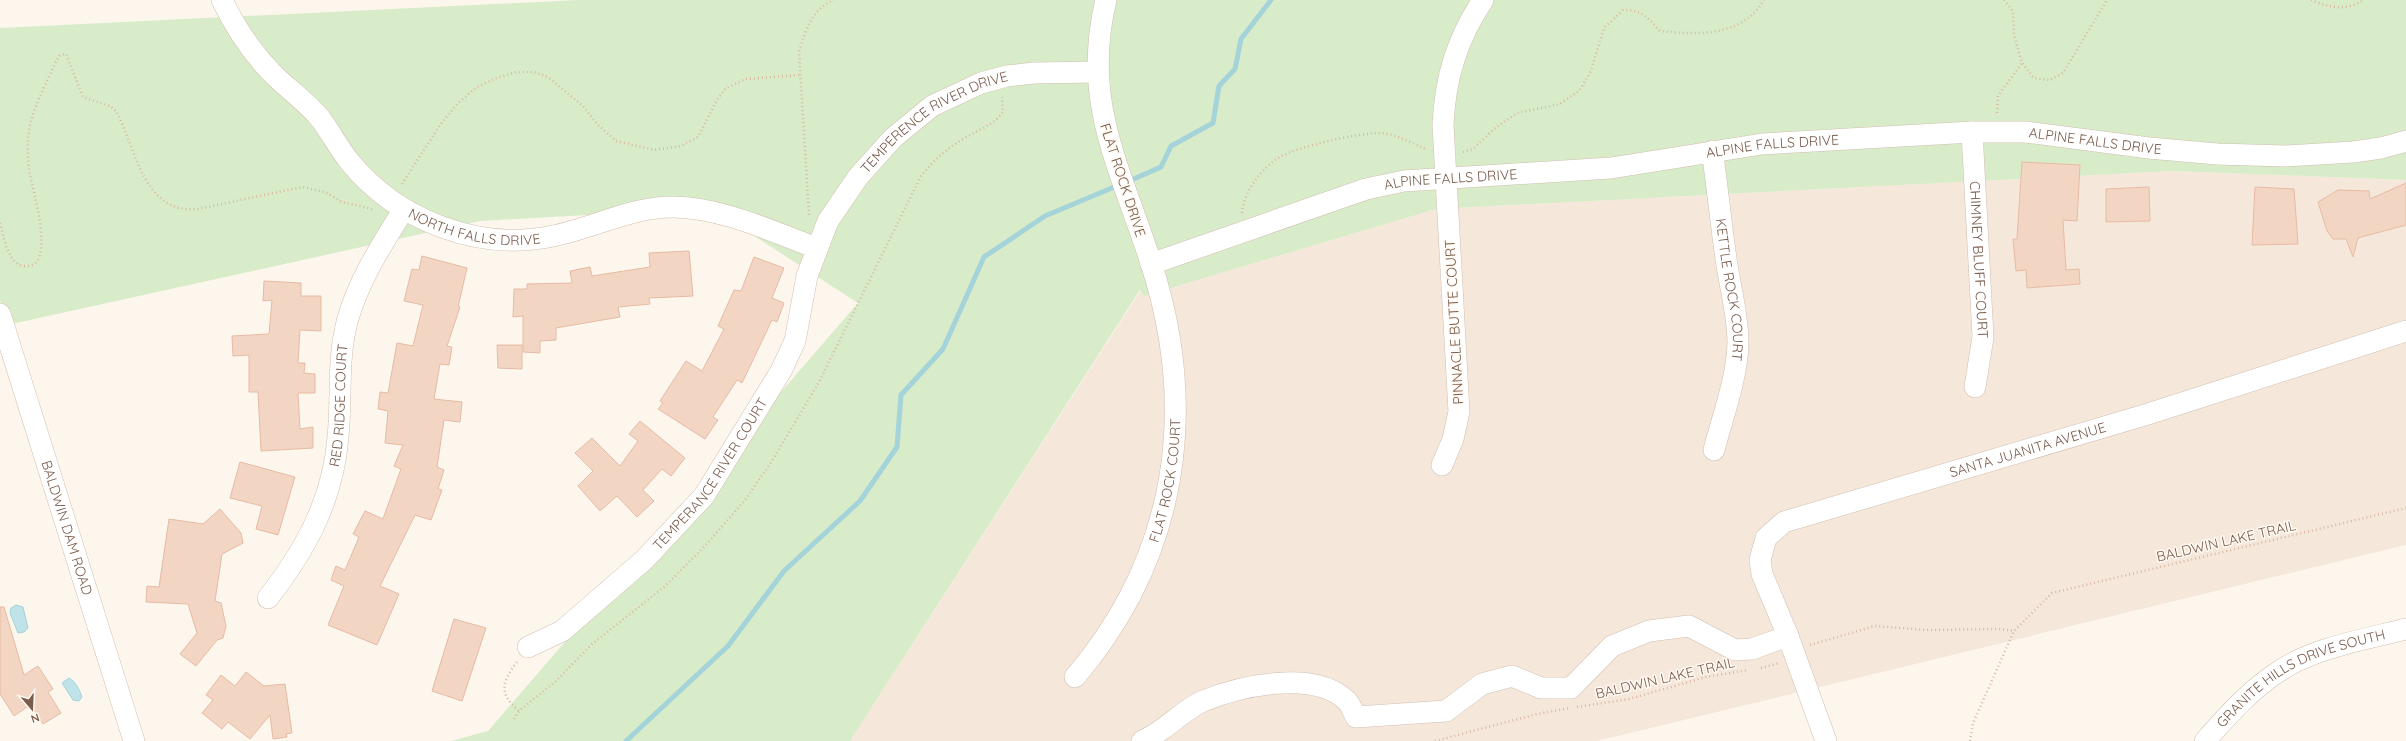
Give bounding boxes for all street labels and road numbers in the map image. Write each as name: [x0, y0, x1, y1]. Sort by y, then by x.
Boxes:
street label: TEMPERENCE RIVER DRIVE: [857, 67, 1010, 177]
street label: FLAT ROCK DRIVE: [1096, 121, 1150, 239]
street label: ALPINE FALLS DRIVE: [2028, 123, 2162, 158]
street label: ALPINE FALLS DRIVE: [1705, 131, 1839, 162]
street label: ALPINE FALLS DRIVE: [1382, 165, 1518, 194]
street label: CHIMNEY BLUFF COURT: [1966, 181, 1992, 339]
street label: NORTH FALLS DRIVE: [405, 204, 542, 249]
street label: KETTLE ROCK COURT: [1712, 217, 1747, 362]
street label: PINNACLE BUTTE COURT: [1441, 239, 1467, 405]
street label: RED RIDGE COURT: [325, 343, 352, 468]
street label: TEMPERANCE RIVER COURT: [649, 395, 771, 554]
street label: FLAT ROCK COURT: [1145, 418, 1184, 545]
street label: SANTA JUANITA AVENUE: [1947, 418, 2108, 481]
street label: BALDWIN DAM ROAD: [37, 458, 97, 597]
street label: BALDWIN LAKE TRAIL: [2155, 516, 2298, 566]
street label: GRANITE HILLS DRIVE SOUTH: [2212, 625, 2387, 731]
street label: BALDWIN LAKE TRAIL: [1594, 653, 1737, 703]

